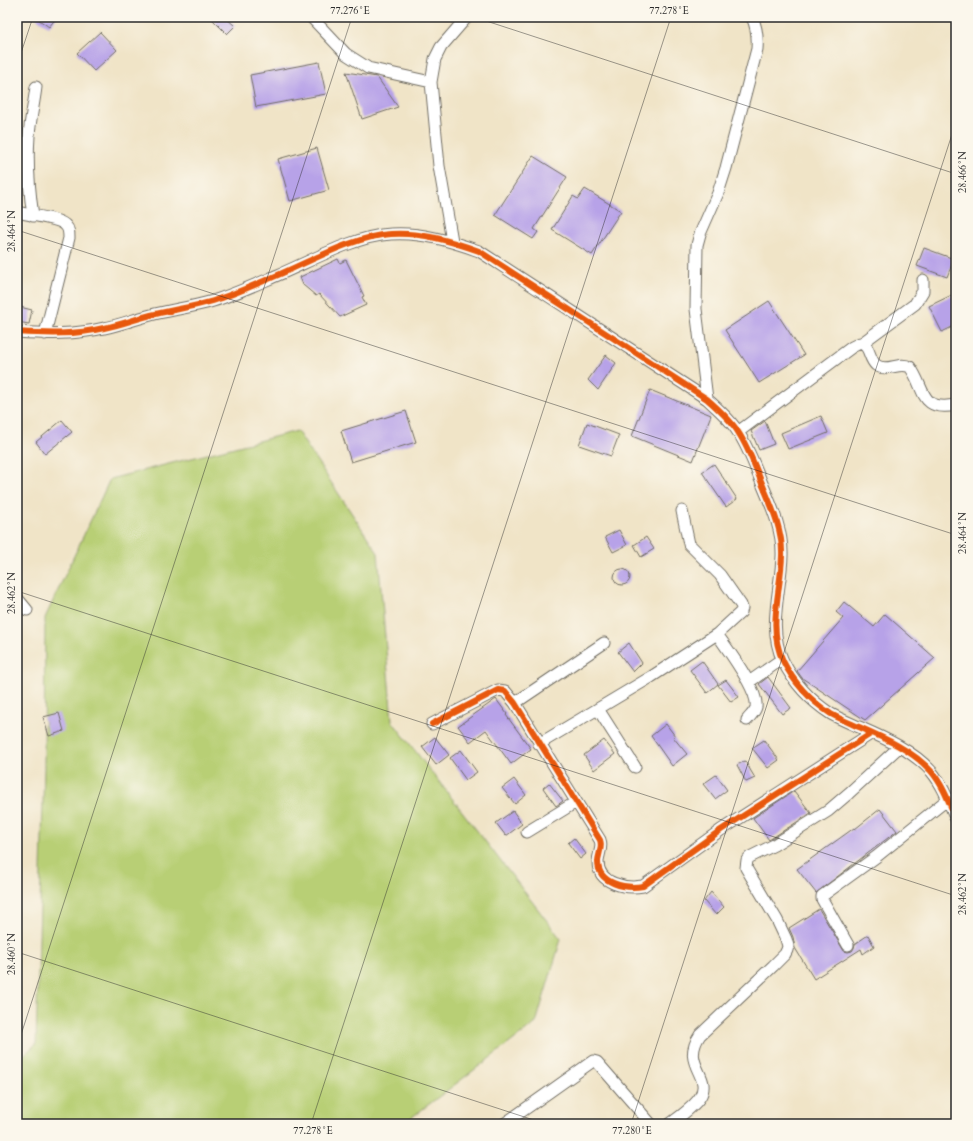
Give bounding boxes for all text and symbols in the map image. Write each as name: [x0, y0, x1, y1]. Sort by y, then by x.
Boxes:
text: 77.276°E: [330, 4, 370, 18]
text: 77.278°E: [649, 4, 689, 18]
text: 28.466°N: [956, 151, 970, 193]
text: 28.464°N: [5, 210, 19, 252]
text: 28.464°N: [956, 512, 970, 554]
text: 28.462°N: [5, 572, 19, 614]
text: 28.462°N: [956, 873, 970, 915]
text: 28.460°N: [5, 933, 19, 975]
text: 77.278°E: [293, 1124, 333, 1138]
text: 77.280°E: [612, 1124, 652, 1138]

